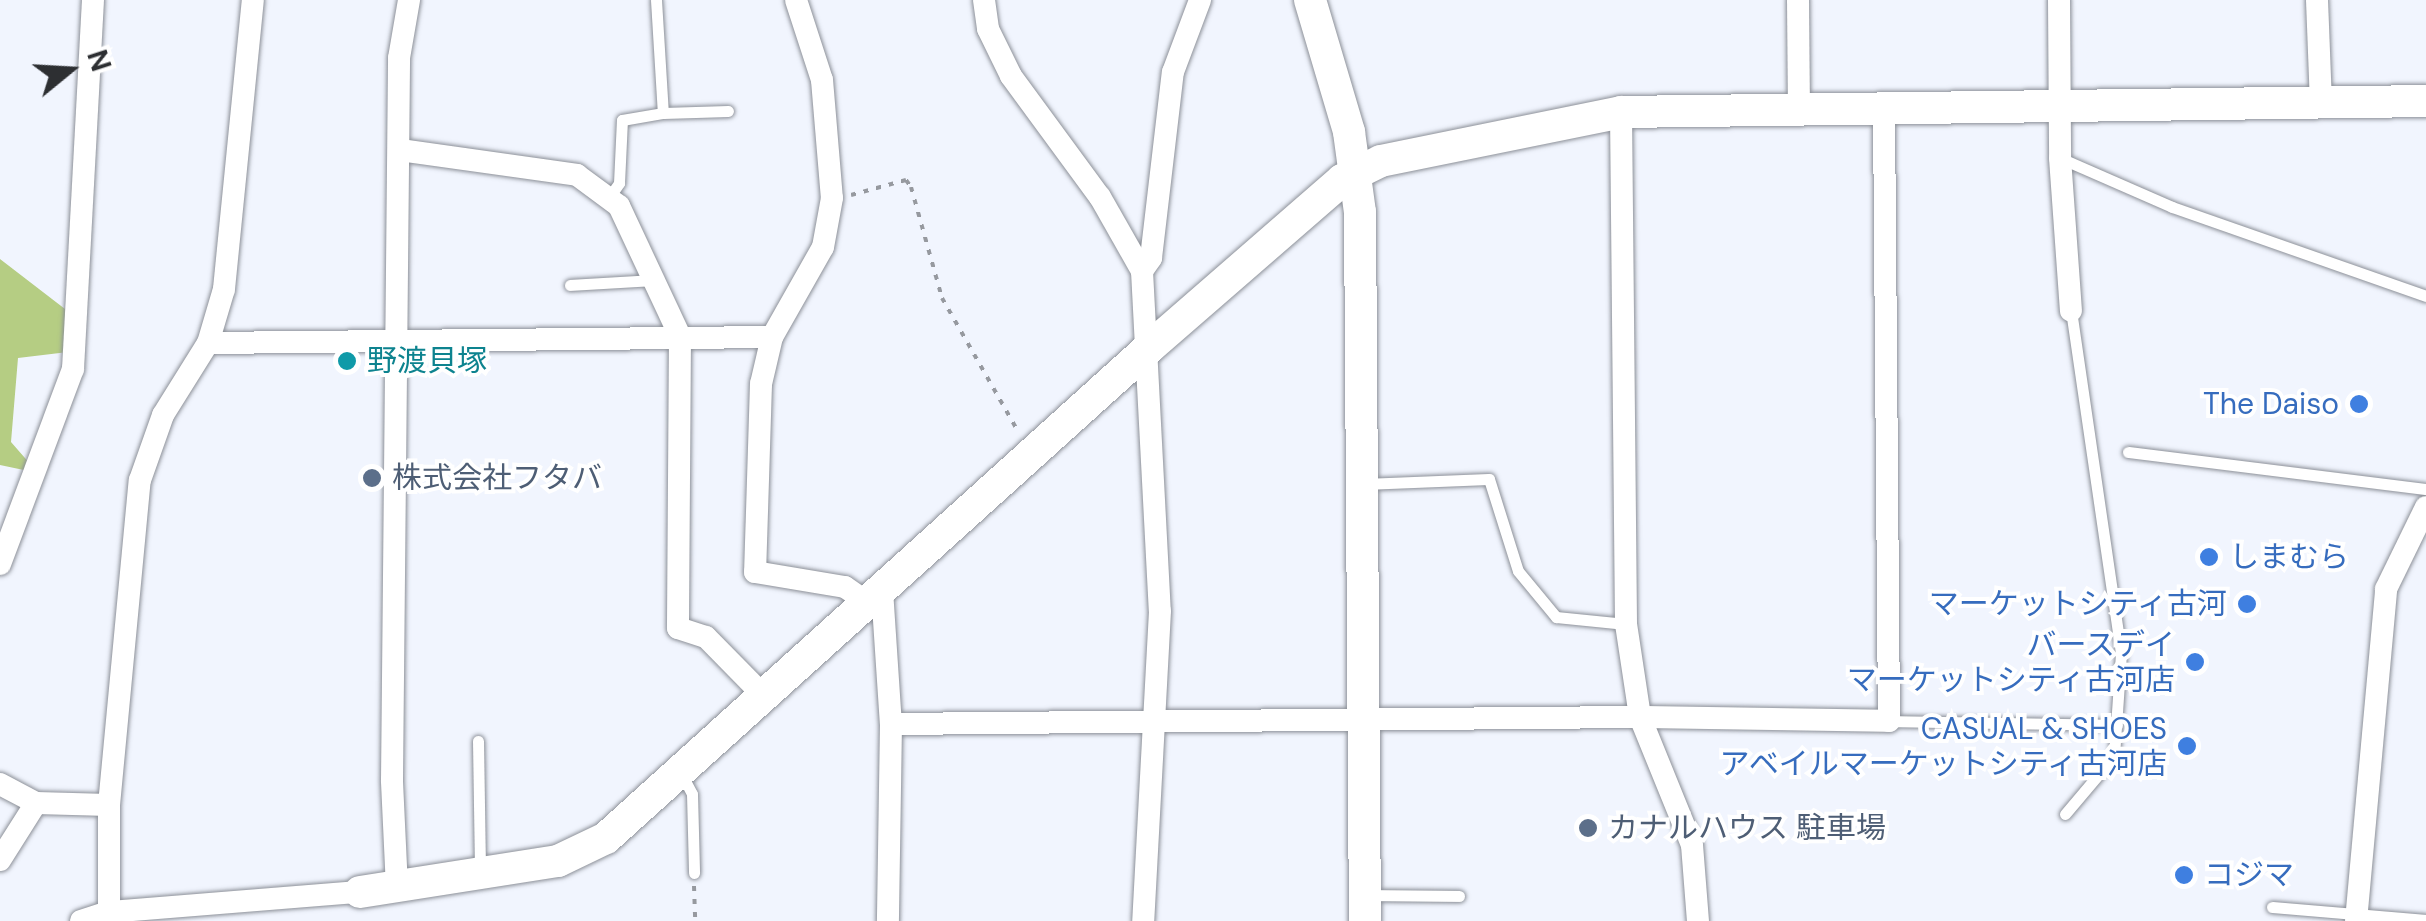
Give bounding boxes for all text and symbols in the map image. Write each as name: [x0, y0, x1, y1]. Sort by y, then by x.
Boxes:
north arrow: [20, 20, 120, 120]
text: N: [78, 45, 120, 76]
place label: 野渡貝塚: [367, 343, 487, 379]
marker: 野渡貝塚: [336, 350, 358, 372]
place label: The Daiso: [2203, 386, 2339, 422]
marker: The Daiso: [2348, 393, 2370, 415]
place label: 株式会社フタバ: [392, 460, 602, 496]
marker: 株式会社フタバ: [361, 467, 383, 489]
place label: しまむら: [2229, 539, 2349, 575]
marker: しまむら: [2198, 546, 2220, 568]
place label: マーケットシティ古河: [1927, 586, 2227, 622]
marker: マーケットシティ古河: [2236, 593, 2258, 615]
place label: バースデイ マーケットシティ古河店: [1845, 627, 2175, 698]
marker: バースデイ マーケットシティ古河店: [2184, 651, 2206, 673]
place label: CASUAL & SHOES アベイルマーケットシティ古河店: [1717, 711, 2167, 782]
marker: CASUAL & SHOES アベイルマーケットシティ古河店: [2176, 735, 2198, 757]
place label: カナルハウス 駐車場: [1608, 810, 1886, 846]
marker: カナルハウス 駐車場: [1577, 817, 1599, 839]
place label: コジマ: [2204, 857, 2294, 893]
marker: コジマ: [2173, 864, 2195, 886]

